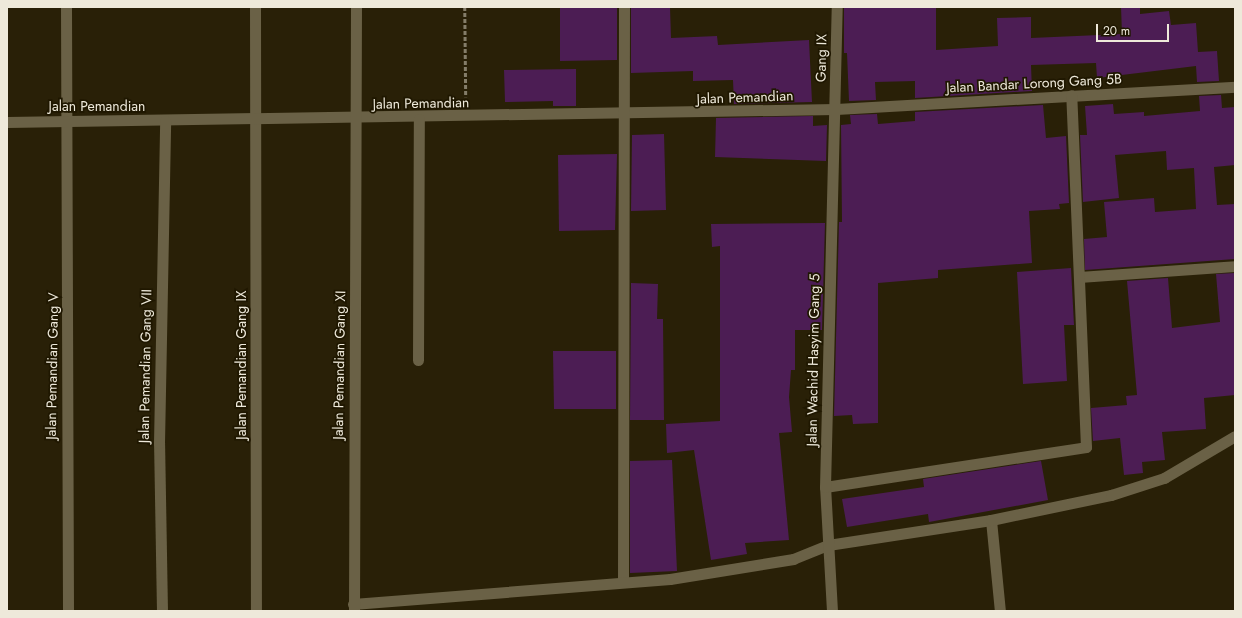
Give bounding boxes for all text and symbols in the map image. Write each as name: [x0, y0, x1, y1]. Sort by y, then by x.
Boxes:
scale bar: [1098, 16, 1171, 42]
text: 20 m: [1103, 22, 1130, 40]
street label: Gang IX: [812, 34, 830, 82]
street label: Jalan Bandar Lorong Gang 5B: [946, 70, 1122, 96]
street label: Jalan Pemandian: [696, 87, 794, 107]
street label: Jalan Pemandian: [372, 94, 470, 112]
street label: Jalan Pemandian: [49, 98, 145, 114]
street label: Jalan Wachid Hasyim Gang 5: [803, 273, 823, 447]
street label: Jalan Pemandian Gang VII: [135, 289, 155, 443]
street label: Jalan Pemandian Gang IX: [233, 290, 249, 440]
street label: Jalan Pemandian Gang XI: [329, 290, 349, 440]
street label: Jalan Pemandian Gang V: [42, 292, 62, 440]

